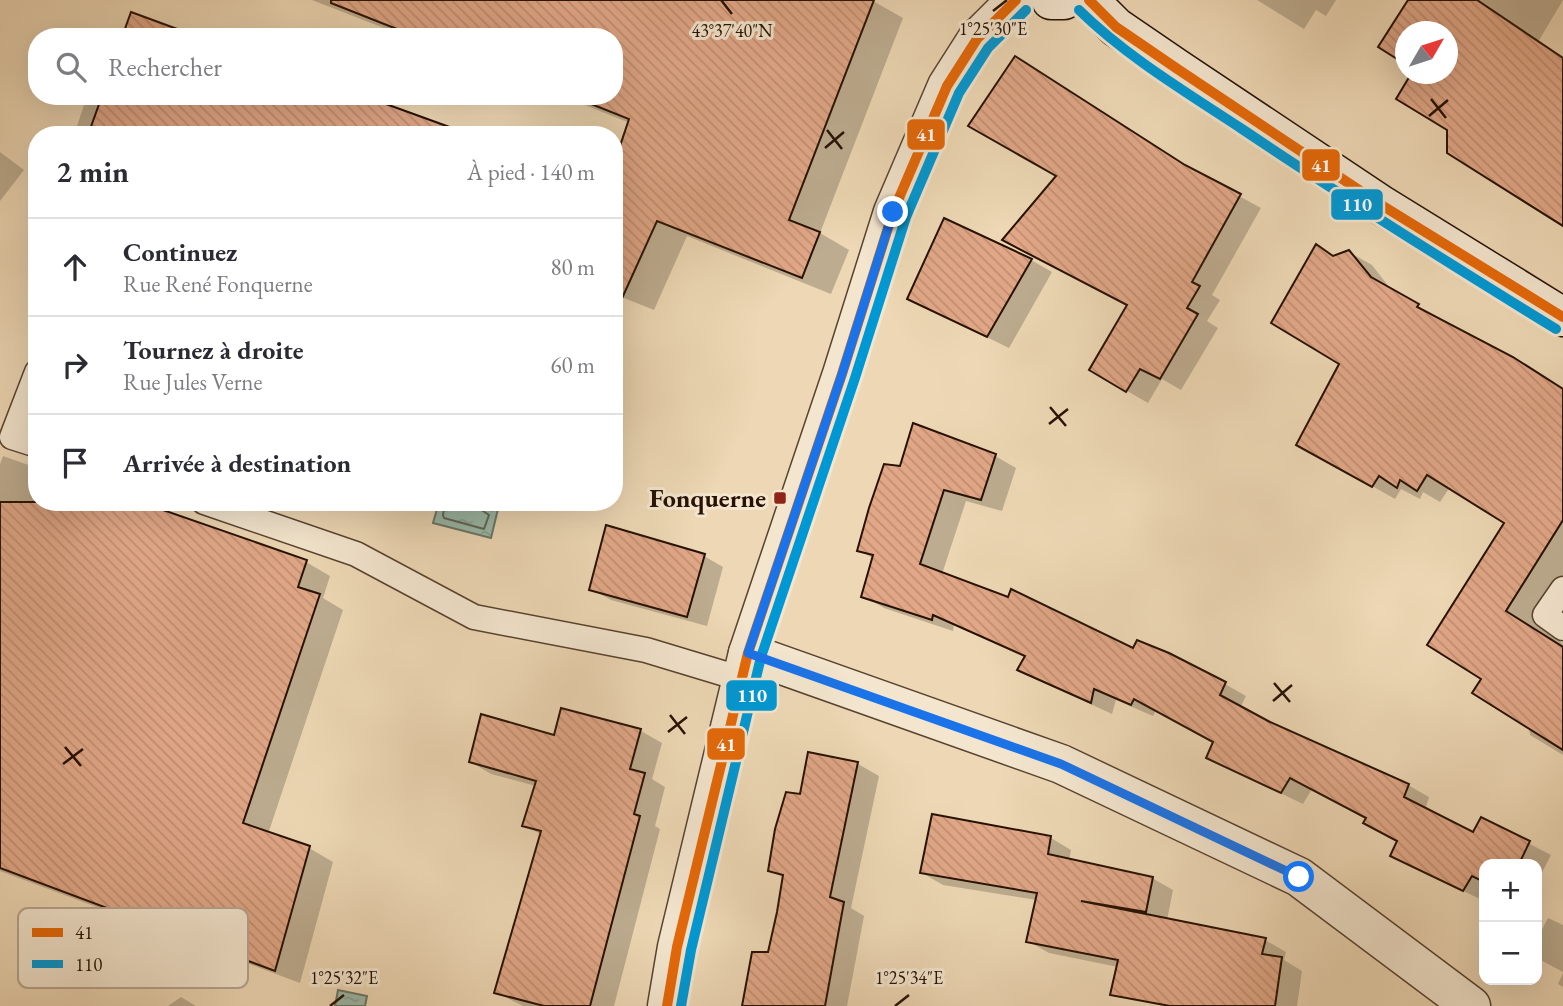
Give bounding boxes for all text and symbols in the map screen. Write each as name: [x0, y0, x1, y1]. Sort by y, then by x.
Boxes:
text: 1°25'30"E: [959, 17, 1027, 40]
text: 43°37'40"N: [692, 19, 773, 42]
north arrow: [1395, 21, 1458, 84]
search box: [28, 28, 623, 105]
icon: search: [52, 48, 90, 86]
text: Rechercher: [108, 50, 222, 84]
line badge: 41: [906, 118, 946, 151]
text: 41: [916, 122, 936, 147]
line badge: 41: [1301, 148, 1341, 182]
text: 2 min: [56, 152, 129, 191]
text: 41: [1311, 153, 1331, 178]
text: À pied · 140 m: [467, 157, 595, 187]
line badge: 110: [1330, 188, 1384, 221]
text: 110: [1342, 192, 1372, 217]
route end: [877, 196, 908, 227]
text: Continuez: [123, 235, 237, 269]
icon: ahead: [56, 248, 94, 286]
text: 80 m: [550, 252, 595, 282]
text: Rue René Fonquerne: [123, 269, 313, 299]
text: Tournez à droite: [123, 333, 304, 367]
icon: right: [56, 346, 94, 384]
text: 60 m: [550, 350, 595, 380]
text: Rue Jules Verne: [123, 367, 262, 397]
icon: arrive: [56, 444, 94, 482]
text: Arrivée à destination: [123, 446, 351, 480]
place label: Fonquerne: [649, 481, 766, 515]
marker: Fonquerne: [772, 490, 788, 506]
line badge: 110: [725, 679, 778, 712]
text: 110: [737, 683, 767, 708]
line badge: 41: [706, 727, 746, 761]
text: 41: [716, 732, 736, 757]
map controls: [1479, 859, 1542, 985]
button: +: [1479, 859, 1542, 922]
route start: [1283, 861, 1314, 892]
legend: [18, 908, 248, 988]
text: 41: [75, 920, 93, 945]
button: −: [1479, 922, 1542, 985]
text: 110: [75, 952, 102, 977]
text: 1°25'32"E: [310, 966, 378, 989]
text: 1°25'34"E: [875, 966, 943, 989]

